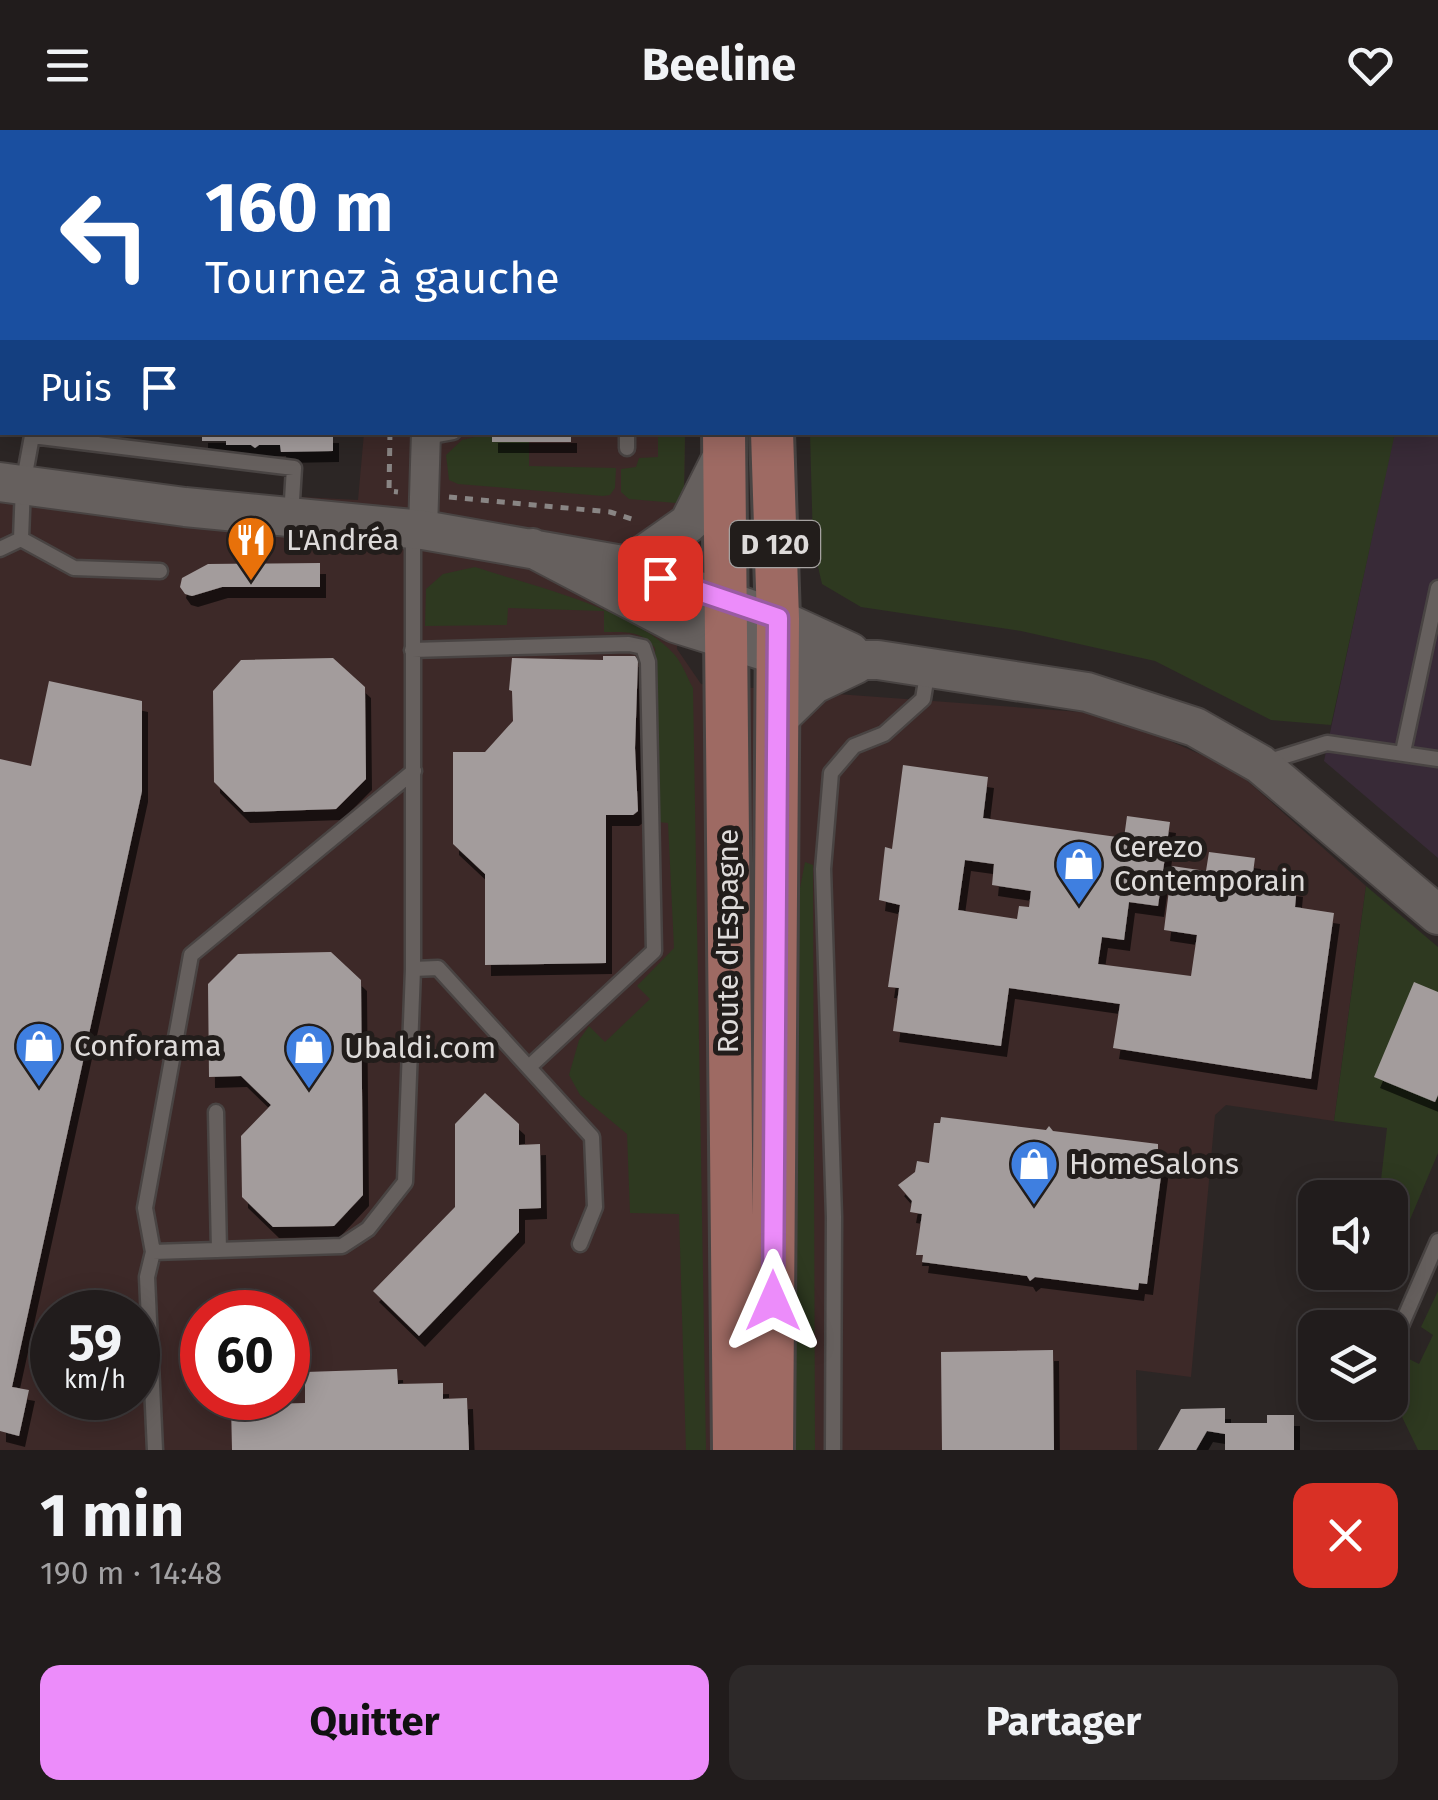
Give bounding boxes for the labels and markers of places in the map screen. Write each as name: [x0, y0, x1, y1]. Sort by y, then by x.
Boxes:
restaurant icon: L'Andréa: [225, 514, 277, 582]
place label: L'Andréa: [286, 522, 399, 558]
pin: [618, 536, 703, 621]
place label: Cerezo Contemporain: [1114, 829, 1306, 899]
shop icon: Cerezo Contemporain: [1053, 838, 1105, 906]
shop icon: Conforama: [13, 1020, 65, 1088]
shop icon: Ubaldi.com: [283, 1022, 335, 1090]
place label: Conforama: [74, 1028, 221, 1064]
place label: Ubaldi.com: [344, 1030, 496, 1066]
shop icon: HomeSalons: [1008, 1138, 1060, 1206]
place label: HomeSalons: [1069, 1146, 1239, 1182]

